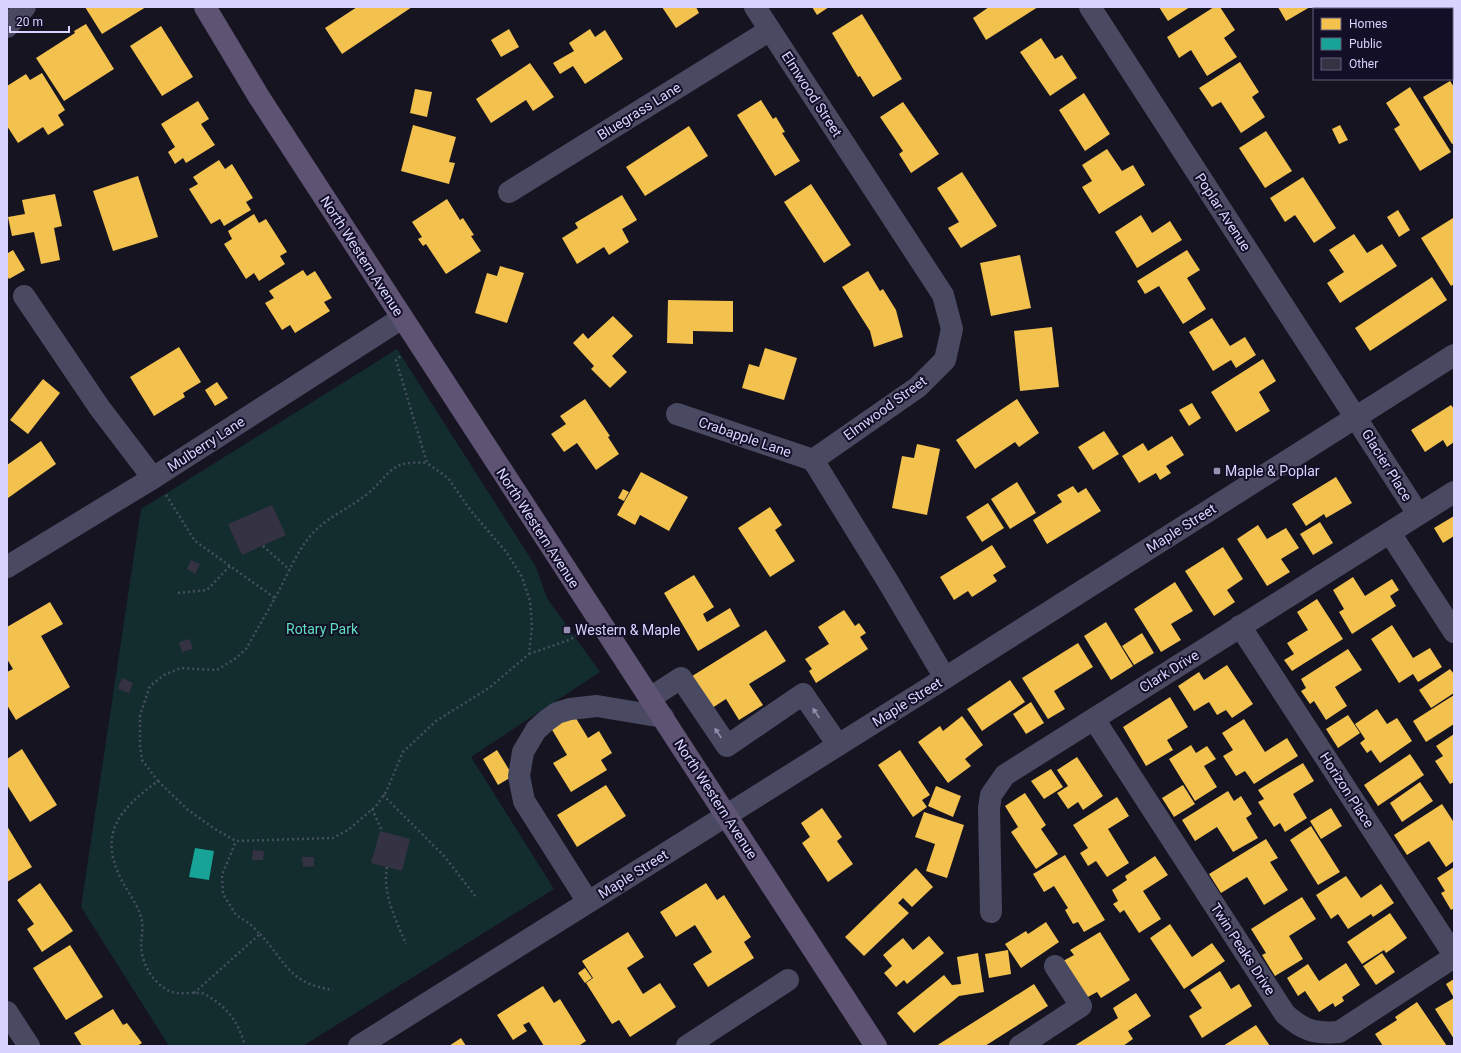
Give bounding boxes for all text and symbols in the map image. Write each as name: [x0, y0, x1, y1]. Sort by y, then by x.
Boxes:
scale bar: [10, 8, 69, 34]
legend: [1313, 8, 1453, 80]
text: 20 m: [16, 15, 43, 29]
text: Homes: [1349, 17, 1387, 31]
text: Public: [1349, 37, 1382, 51]
street label: Elmwood Street: [778, 48, 846, 140]
text: Other: [1349, 57, 1378, 71]
street label: Bluegrass Lane: [594, 79, 684, 143]
street label: Poplar Avenue: [1192, 170, 1254, 254]
street label: North Western Avenue: [317, 193, 407, 319]
street label: Elmwood Street: [840, 372, 930, 443]
street label: Mulberry Lane: [164, 413, 248, 475]
street label: Crabapple Lane: [697, 414, 793, 460]
street label: Glacier Place: [1359, 426, 1415, 504]
place label: Maple & Poplar: [1225, 463, 1320, 479]
street label: North Western Avenue: [493, 465, 583, 591]
marker: Maple & Poplar: [1212, 466, 1222, 476]
street label: Maple Street: [1143, 500, 1219, 556]
park label: Rotary Park: [286, 621, 359, 637]
place label: Western & Maple: [575, 622, 681, 638]
marker: Western & Maple: [562, 625, 572, 635]
street label: Clark Drive: [1136, 646, 1202, 696]
street label: Maple Street: [869, 674, 945, 730]
one-way arrow: [812, 707, 820, 718]
one-way arrow: [714, 728, 722, 738]
street label: North Western Avenue: [671, 736, 761, 862]
street label: Horizon Place: [1317, 749, 1377, 831]
street label: Maple Street: [595, 846, 671, 902]
street label: Twin Peaks Drive: [1207, 900, 1279, 998]

